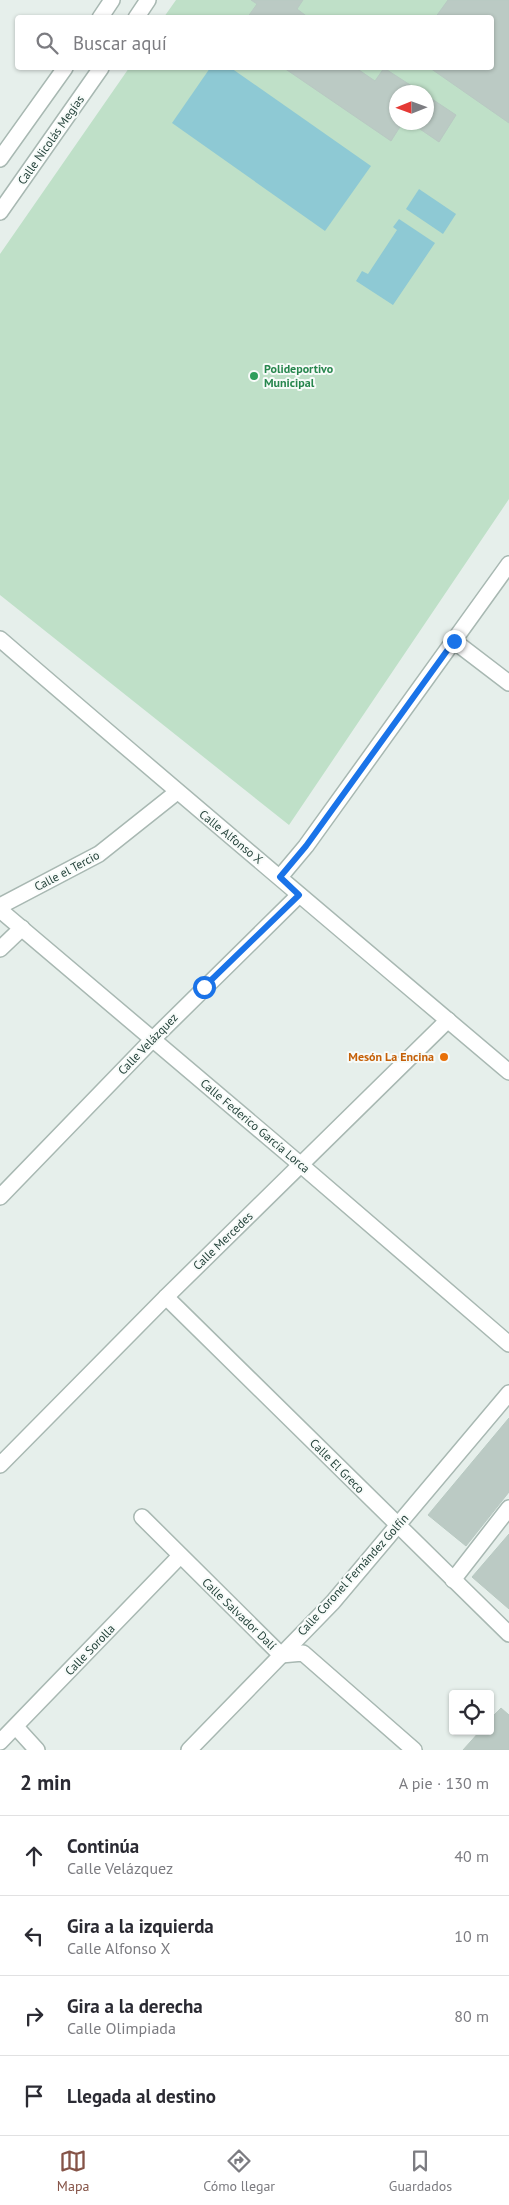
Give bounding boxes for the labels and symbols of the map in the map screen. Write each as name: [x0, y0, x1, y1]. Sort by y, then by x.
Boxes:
north arrow: [389, 85, 434, 130]
street label: Calle Nicolás Megías: [14, 92, 87, 187]
place label: Polideportivo Municipal: [264, 361, 334, 390]
marker: Polideportivo Municipal: [248, 370, 260, 382]
route end: [443, 630, 466, 653]
street label: Calle Alfonso X: [196, 806, 267, 867]
street label: Calle el Tercio: [32, 847, 102, 894]
route start: [193, 976, 216, 999]
street label: Calle Velázquez: [115, 1010, 181, 1078]
place label: Mesón La Encina: [348, 1049, 434, 1064]
marker: Mesón La Encina: [438, 1051, 450, 1063]
street label: Calle Federico García Lorca: [197, 1075, 313, 1176]
street label: Calle Mercedes: [190, 1208, 256, 1273]
street label: Calle El Greco: [307, 1435, 368, 1496]
street label: Calle Coronel Fernández Golfín: [294, 1511, 411, 1639]
street label: Calle Salvador Dalí: [199, 1574, 280, 1653]
street label: Calle Sorolla: [62, 1621, 118, 1678]

